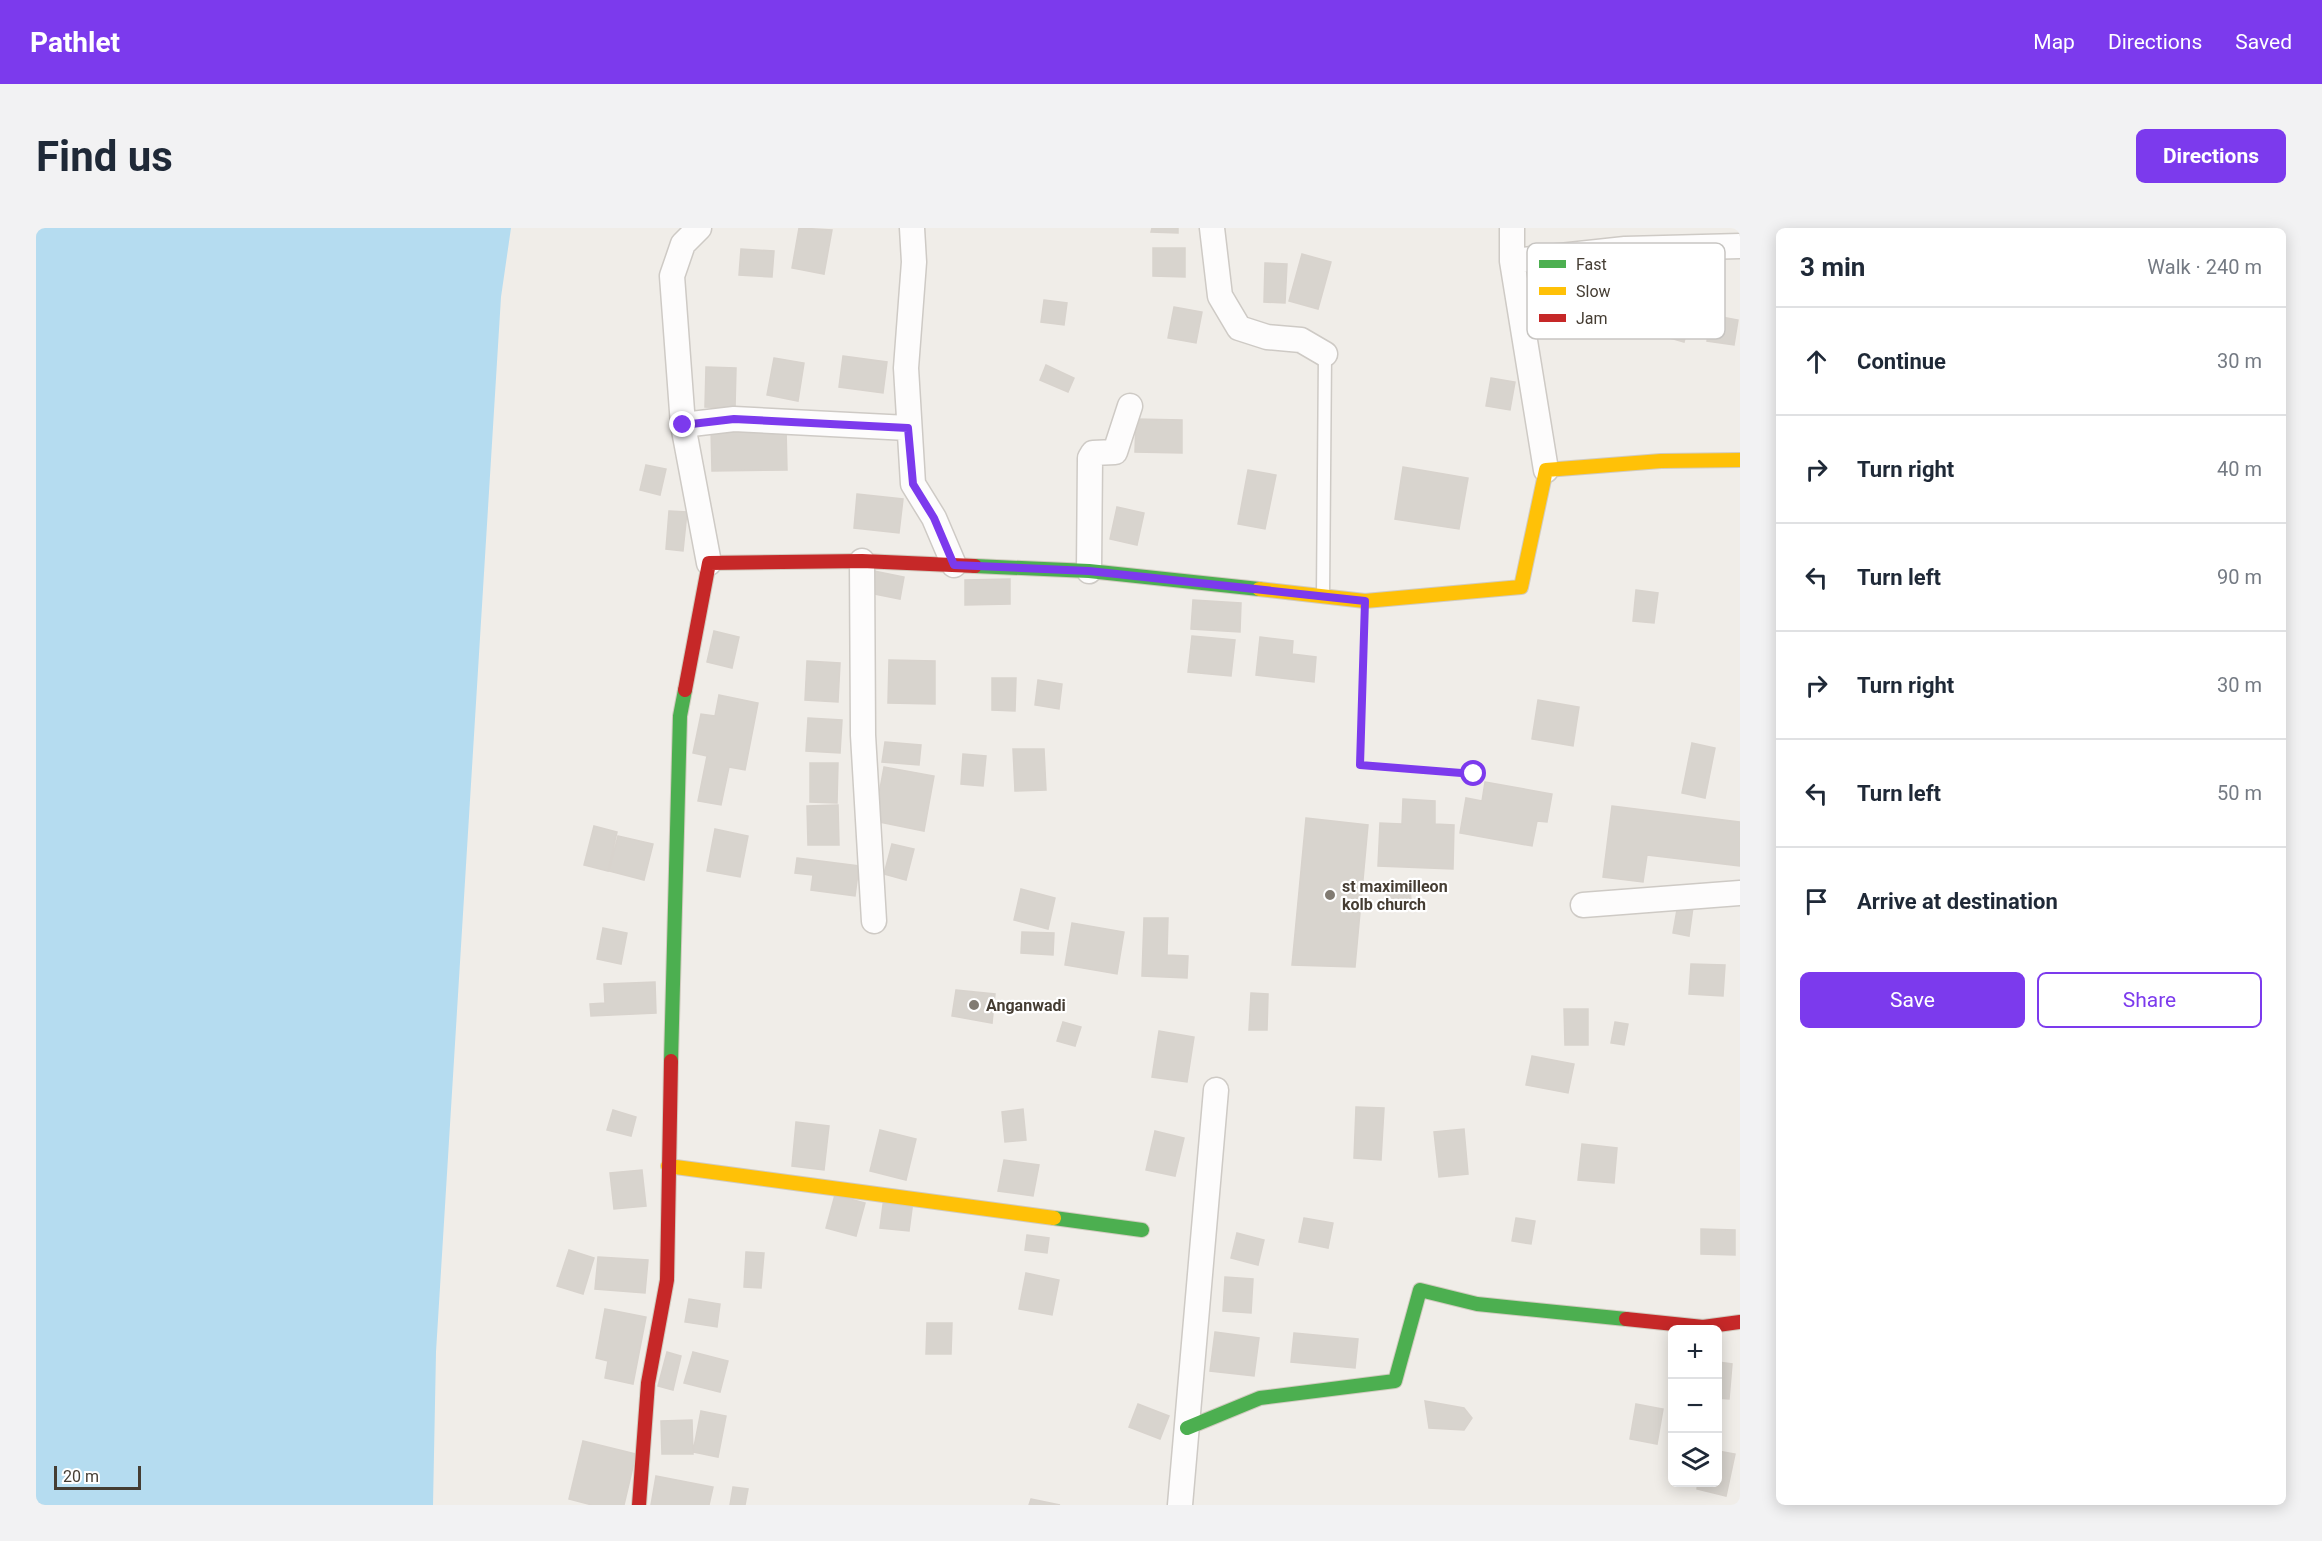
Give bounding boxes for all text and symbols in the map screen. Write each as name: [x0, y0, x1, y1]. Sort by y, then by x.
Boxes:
text: Pathlet: [30, 26, 120, 59]
text: Map: [2033, 30, 2075, 54]
text: Directions: [2108, 30, 2202, 54]
text: Saved: [2235, 30, 2292, 54]
button: Directions: [2136, 129, 2286, 183]
text: Find us: [36, 132, 173, 181]
legend: [1527, 243, 1725, 339]
text: 3 min: [1800, 252, 1865, 282]
text: Fast: [1576, 255, 1607, 274]
text: Walk · 240 m: [2147, 255, 2262, 279]
text: Slow: [1576, 282, 1611, 301]
text: Jam: [1576, 309, 1608, 328]
icon: ahead: [1800, 345, 1833, 378]
text: Continue: [1857, 349, 1946, 374]
text: 30 m: [2217, 349, 2262, 373]
route end: [669, 411, 695, 437]
icon: right: [1800, 453, 1833, 486]
text: Turn right: [1857, 457, 1954, 482]
text: 40 m: [2217, 457, 2262, 481]
icon: left: [1800, 561, 1833, 594]
text: Turn left: [1857, 565, 1941, 590]
text: 90 m: [2217, 565, 2262, 589]
icon: right: [1800, 669, 1833, 702]
text: Turn right: [1857, 673, 1954, 698]
text: 30 m: [2217, 673, 2262, 697]
route start: [1460, 760, 1486, 786]
icon: left: [1800, 777, 1833, 810]
text: Turn left: [1857, 781, 1941, 806]
text: 50 m: [2217, 781, 2262, 805]
place label: st maximilleon kolb church: [1342, 877, 1448, 914]
icon: arrive: [1800, 885, 1833, 918]
marker: st maximilleon kolb church: [1323, 888, 1337, 902]
text: Arrive at destination: [1857, 889, 2058, 914]
button: Save: [1800, 972, 2025, 1028]
button: Share: [2037, 972, 2262, 1028]
place label: Anganwadi: [986, 996, 1066, 1015]
marker: Anganwadi: [967, 998, 981, 1012]
map controls: [1668, 1325, 1722, 1487]
button: +: [1668, 1325, 1722, 1379]
button: −: [1668, 1379, 1722, 1433]
button: layers: [1668, 1433, 1722, 1487]
scale bar: [54, 1463, 141, 1490]
text: 20 m: [63, 1467, 99, 1486]

